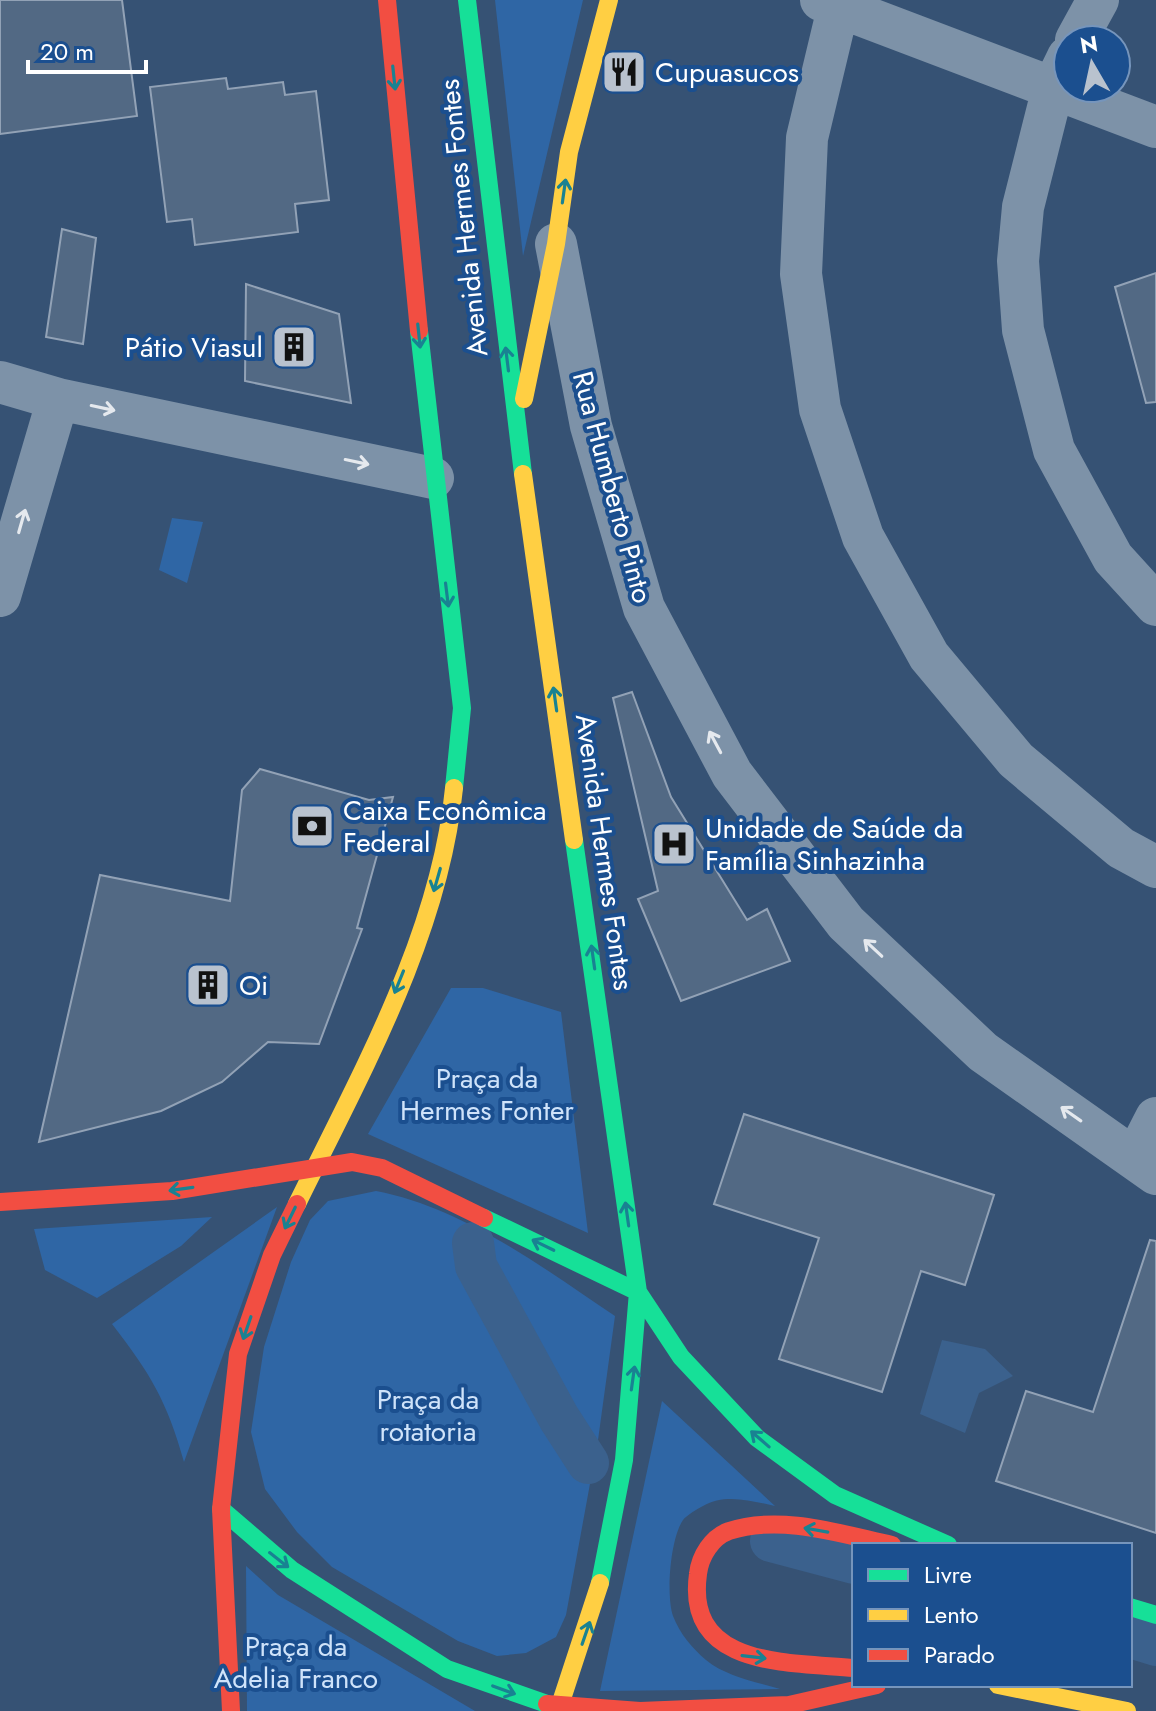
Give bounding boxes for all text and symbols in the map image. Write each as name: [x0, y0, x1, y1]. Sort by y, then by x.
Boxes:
scale bar: [28, 24, 146, 74]
north arrow: [1052, 24, 1132, 104]
text: N: [1078, 27, 1100, 61]
text: 20 m: [40, 34, 94, 69]
restaurant icon: Cupuasucos: [600, 48, 648, 96]
place label: Cupuasucos: [655, 52, 799, 93]
one-way arrow: [387, 64, 402, 91]
street label: Avenida Hermes Fontes: [429, 77, 498, 359]
one-way arrow: [557, 179, 572, 205]
building icon: Pátio Viasul: [270, 323, 318, 371]
one-way arrow: [412, 323, 427, 349]
place label: Pátio Viasul: [125, 327, 263, 368]
one-way arrow: [499, 347, 514, 372]
street label: Rua Humberto Pinto: [562, 367, 663, 608]
one-way arrow: [89, 401, 115, 416]
one-way arrow: [344, 455, 369, 470]
one-way arrow: [15, 509, 30, 535]
one-way arrow: [440, 582, 455, 607]
one-way arrow: [547, 687, 562, 712]
street label: Avenida Hermes Fontes: [565, 711, 644, 993]
one-way arrow: [707, 731, 723, 755]
place label: Caixa Econômica Federal: [343, 790, 547, 863]
bank icon: Caixa Econômica Federal: [288, 802, 336, 850]
place label: Unidade de Saúde da Família Sinhazinha: [705, 808, 963, 881]
hospital icon: Unidade de Saúde da Família Sinhazinha: [650, 820, 698, 868]
one-way arrow: [429, 866, 444, 892]
one-way arrow: [863, 939, 883, 958]
one-way arrow: [585, 944, 600, 970]
building icon: Oi: [184, 961, 232, 1009]
place label: Oi: [239, 965, 268, 1006]
one-way arrow: [391, 969, 405, 994]
park label: Praça da Hermes Fonter: [400, 1058, 574, 1131]
one-way arrow: [1061, 1106, 1083, 1123]
one-way arrow: [168, 1182, 195, 1197]
one-way arrow: [620, 1201, 635, 1228]
one-way arrow: [282, 1206, 297, 1230]
one-way arrow: [531, 1237, 555, 1252]
one-way arrow: [238, 1315, 253, 1340]
one-way arrow: [626, 1366, 641, 1391]
park label: Praça da rotatoria: [377, 1379, 479, 1452]
one-way arrow: [750, 1430, 770, 1448]
one-way arrow: [803, 1522, 829, 1537]
legend: [852, 1543, 1132, 1687]
one-way arrow: [268, 1552, 289, 1569]
text: Livre: [924, 1557, 972, 1592]
text: Lento: [924, 1597, 979, 1632]
one-way arrow: [579, 1621, 594, 1646]
park label: Praça da Adelia Franco: [214, 1626, 378, 1699]
text: Parado: [924, 1637, 995, 1672]
one-way arrow: [741, 1650, 766, 1665]
one-way arrow: [491, 1683, 516, 1698]

